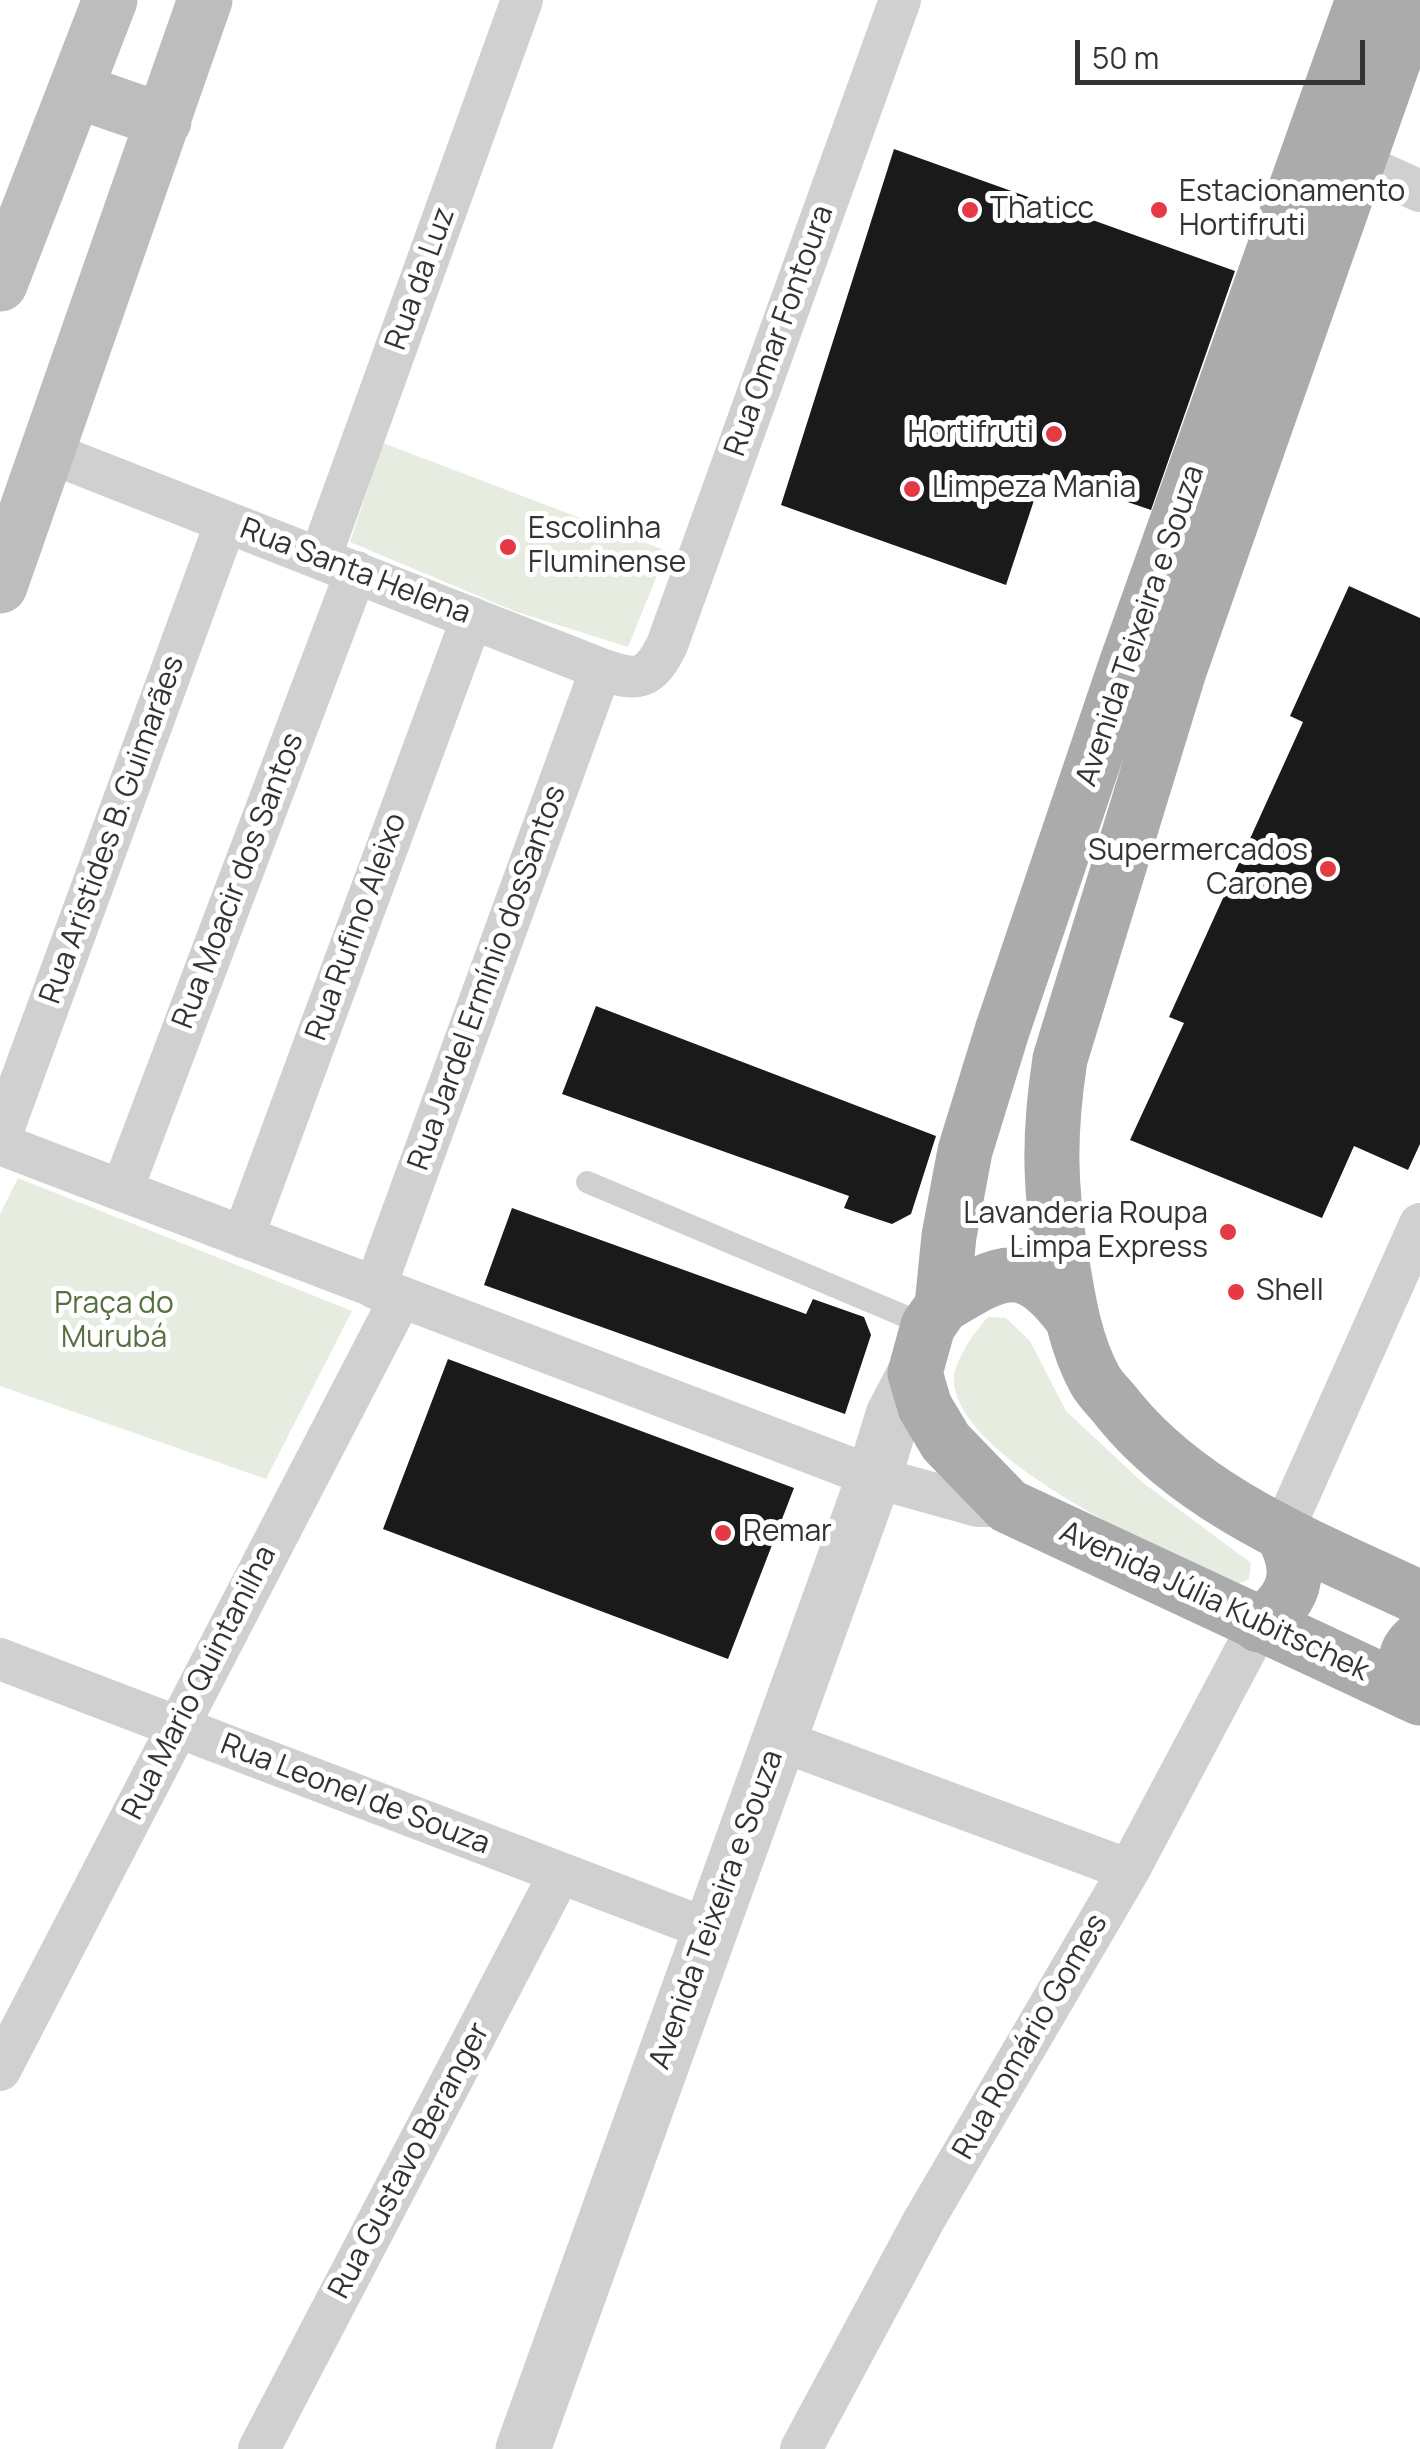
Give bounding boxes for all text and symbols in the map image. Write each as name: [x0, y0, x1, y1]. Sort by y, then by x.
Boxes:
scale bar: [1080, 20, 1370, 82]
text: 50 m: [1092, 37, 1159, 78]
place label: Estacionamento Hortifruti: [1179, 175, 1405, 246]
place label: Thaticc: [990, 192, 1094, 228]
marker: Thaticc: [959, 199, 981, 221]
marker: Estacionamento Hortifruti: [1148, 199, 1170, 221]
street label: Rua Omar Fontoura: [718, 201, 842, 461]
street label: Rua da Luz: [379, 203, 463, 355]
place label: Hortifruti: [908, 416, 1034, 452]
marker: Hortifruti: [1043, 423, 1065, 445]
street label: Avenida Teixeira e Souza: [1069, 461, 1213, 791]
place label: Limpeza Mania: [932, 471, 1136, 507]
marker: Limpeza Mania: [901, 478, 923, 500]
street label: Rua Santa Helena: [235, 512, 475, 632]
place label: Escolinha Fluminense: [528, 512, 686, 582]
marker: Escolinha Fluminense: [497, 536, 519, 558]
street label: Rua Aristides B. Guimarães: [33, 651, 193, 1009]
street label: Rua Moacir dos Santos: [166, 728, 312, 1034]
street label: Rua Jardel Ermínio dosSantos: [402, 781, 574, 1175]
street label: Rua Rufino Aleixo: [299, 808, 415, 1046]
place label: Supermercados Carone: [1088, 834, 1308, 904]
marker: Supermercados Carone: [1317, 858, 1339, 880]
place label: Lavanderia Roupa Limpa Express: [963, 1197, 1208, 1268]
marker: Lavanderia Roupa Limpa Express: [1217, 1221, 1239, 1243]
place label: Shell: [1256, 1274, 1324, 1310]
marker: Shell: [1225, 1281, 1247, 1303]
park label: Praça do Murubá: [54, 1287, 174, 1358]
street label: Avenida Júlia Kubitschek: [1054, 1514, 1374, 1690]
place label: Remar: [743, 1515, 832, 1551]
marker: Remar: [712, 1522, 734, 1544]
street label: Rua Mario Quintanilha: [115, 1540, 285, 1826]
street label: Rua Leonel de Souza: [215, 1727, 495, 1863]
street label: Avenida Teixeira e Souza: [643, 1746, 791, 2074]
street label: Rua Romário Gomes: [946, 1908, 1116, 2166]
street label: Rua Gustavo Beranger: [322, 2017, 498, 2305]

